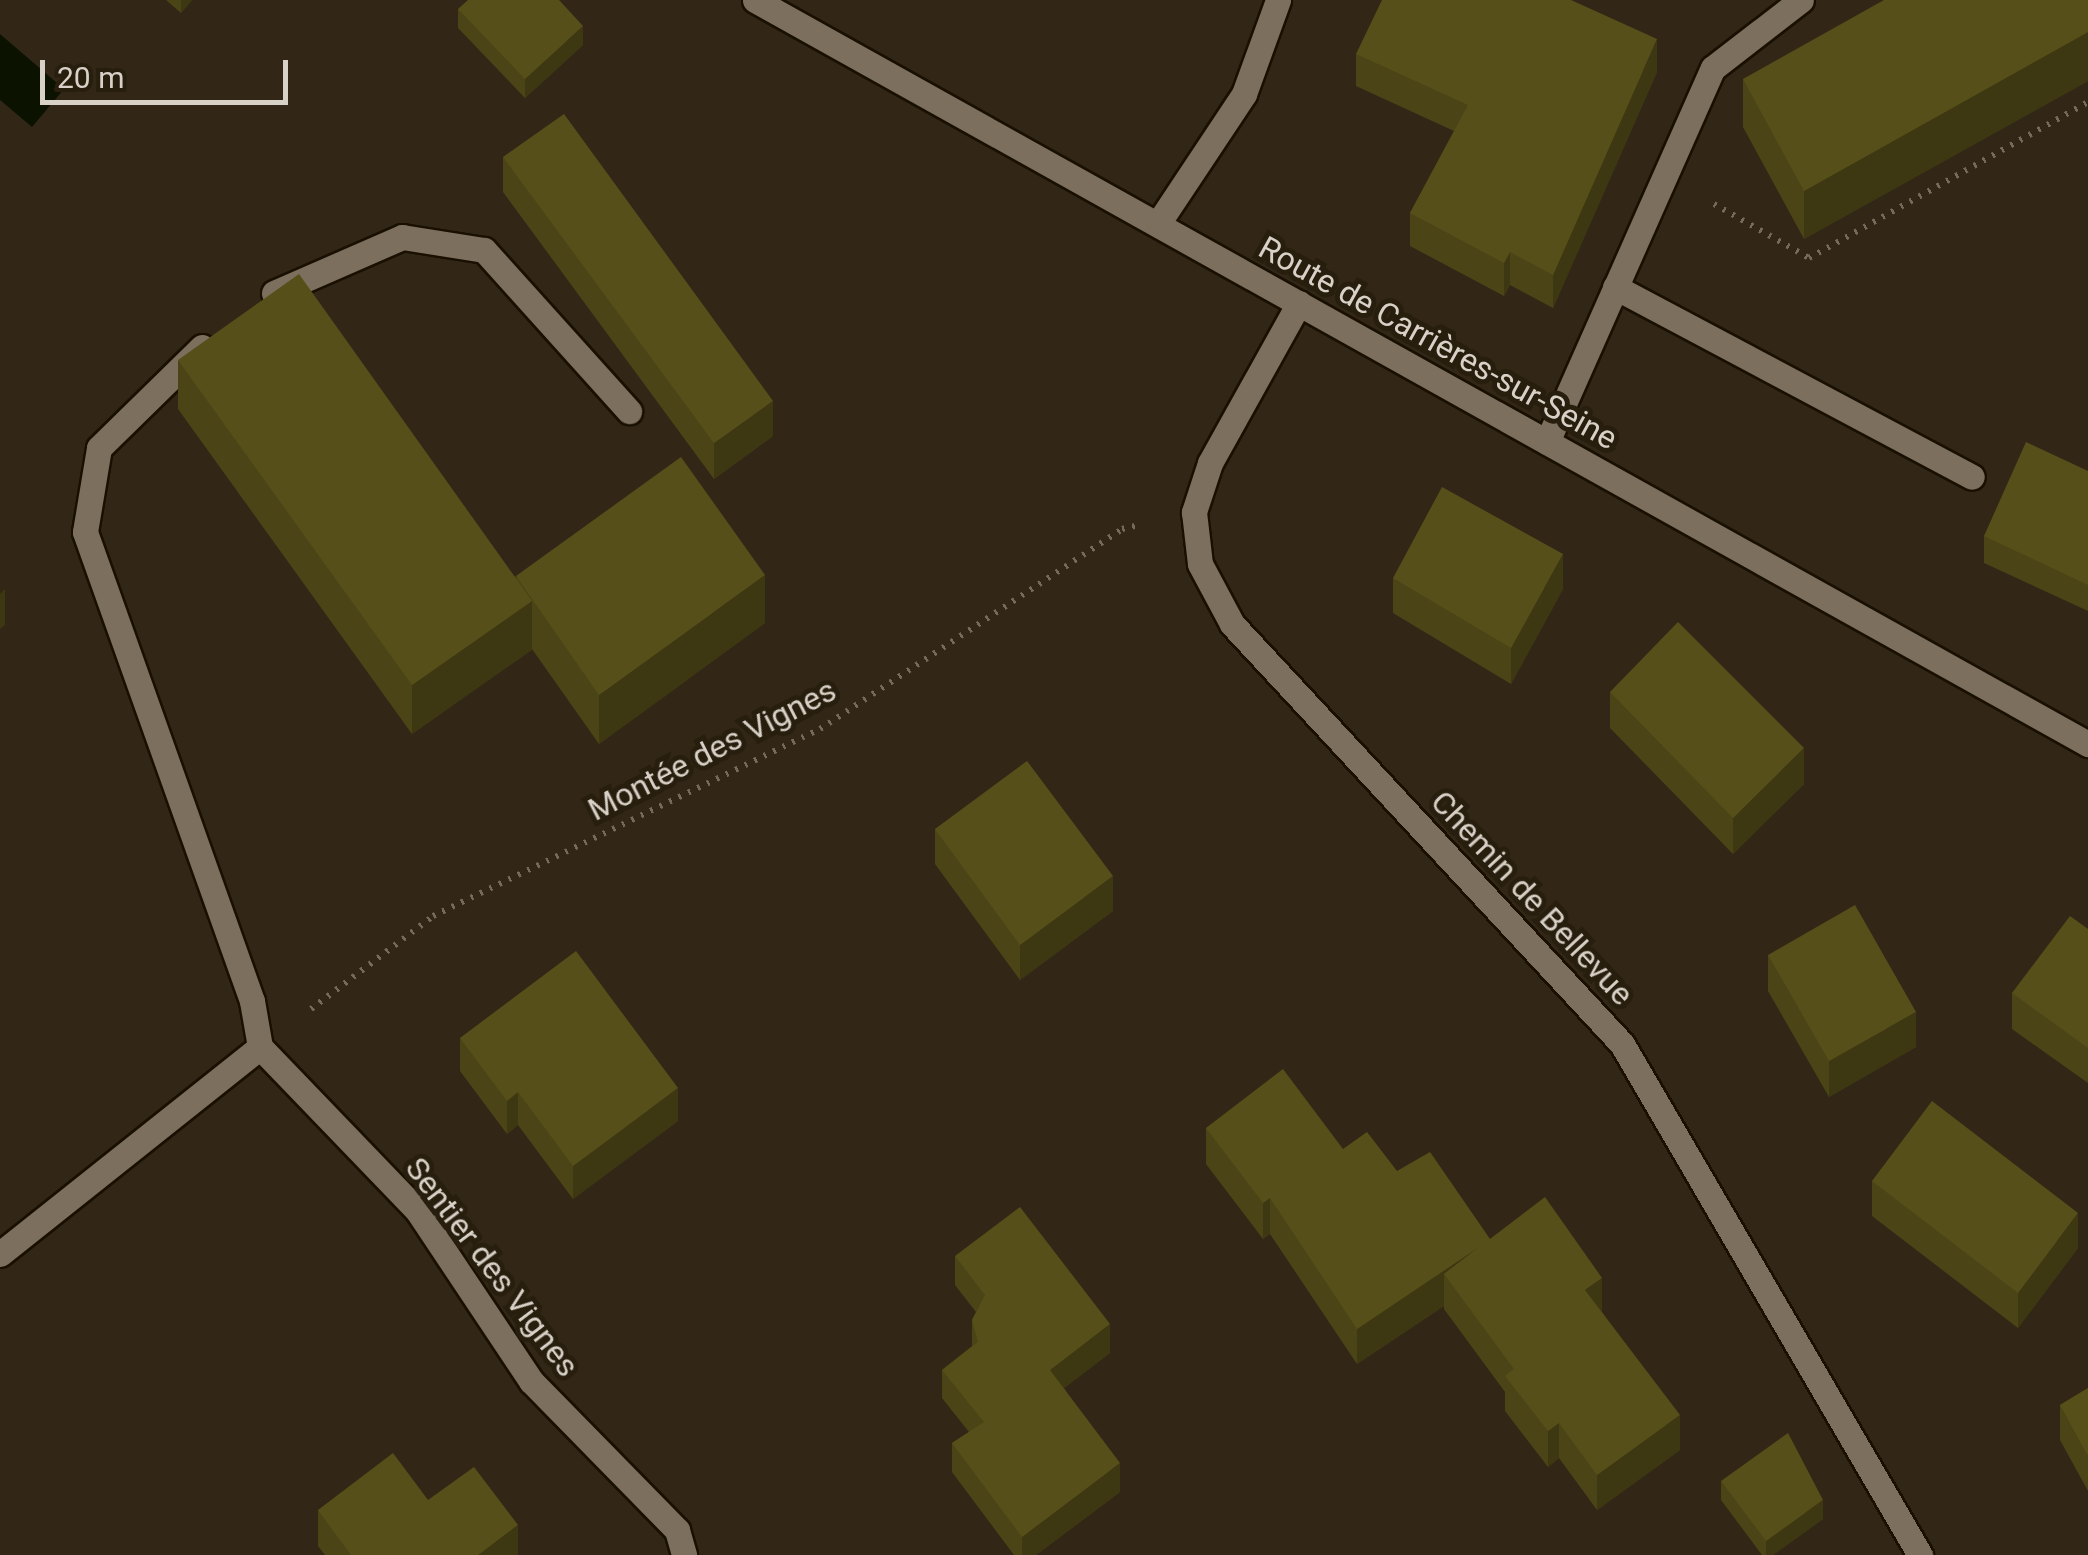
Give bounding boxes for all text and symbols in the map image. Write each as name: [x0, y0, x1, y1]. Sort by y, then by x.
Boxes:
scale bar: [45, 40, 292, 102]
text: 20 m: [57, 60, 124, 95]
street label: Route de Carrières-sur-Seine: [1252, 228, 1624, 458]
street label: Montée des Vignes: [582, 671, 842, 829]
street label: Chemin de Bellevue: [1423, 783, 1641, 1013]
street label: Sentier des Vignes: [397, 1150, 587, 1384]

